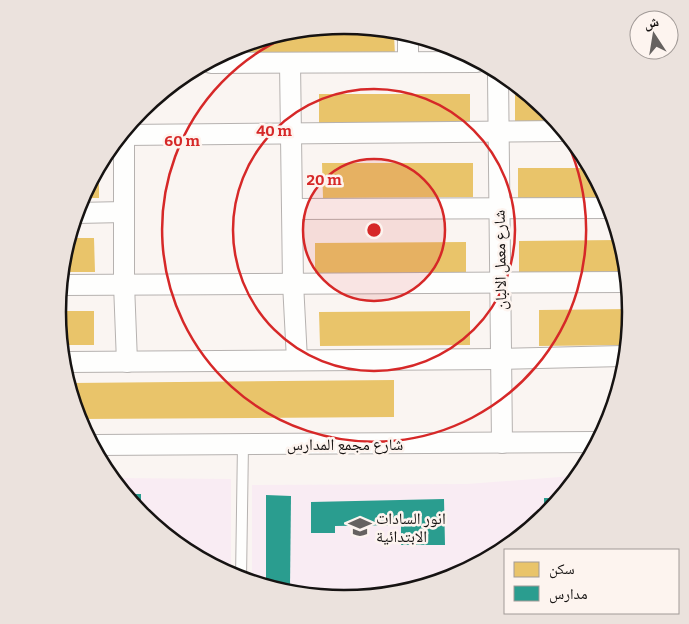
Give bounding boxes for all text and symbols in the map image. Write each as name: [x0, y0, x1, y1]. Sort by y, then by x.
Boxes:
north arrow: [629, 10, 679, 60]
text: ش: [642, 13, 661, 33]
text: 40 m: [256, 122, 293, 140]
text: 60 m: [164, 132, 200, 150]
text: 20 m: [307, 171, 342, 189]
street label: شارع معمل الالبان: [490, 210, 511, 310]
centre of rings: [365, 221, 383, 239]
street label: شارع مجمع المدارس: [287, 435, 403, 455]
place label: انور السادات الابتدائية: [376, 509, 446, 546]
school or university icon: انور السادات الابتدائية: [347, 514, 373, 540]
legend: [504, 549, 679, 614]
text: سكن: [549, 560, 575, 579]
text: مدارس: [549, 585, 588, 604]

